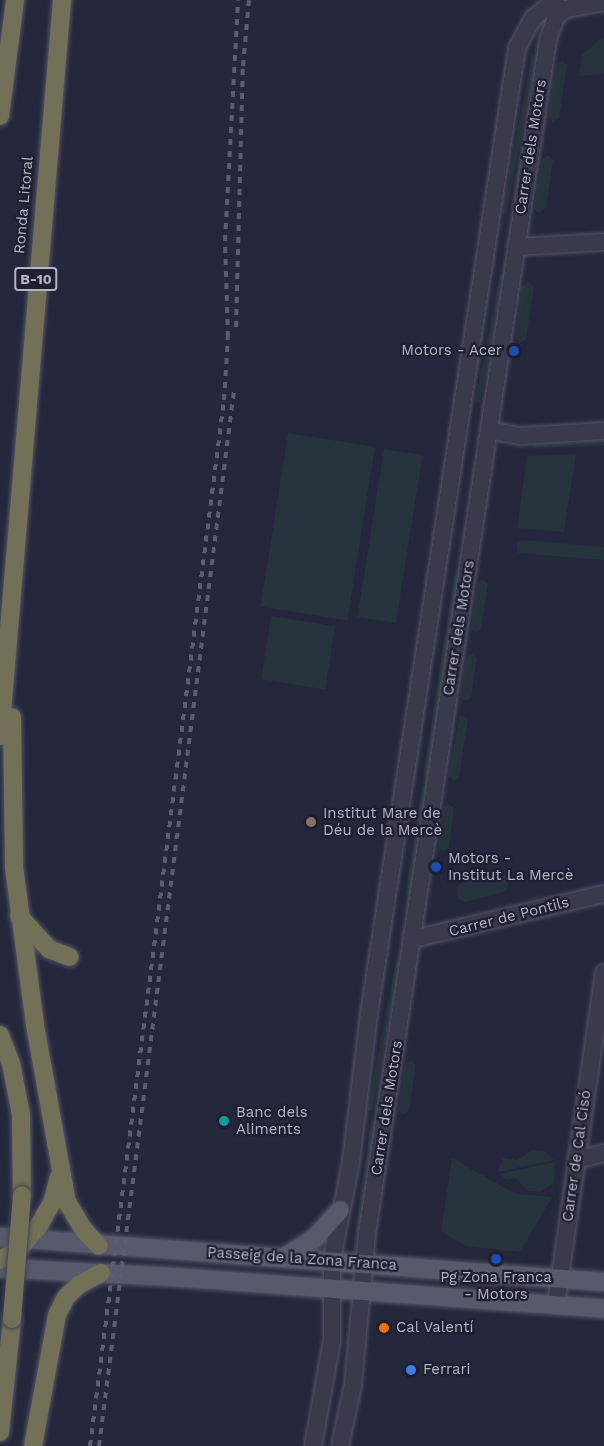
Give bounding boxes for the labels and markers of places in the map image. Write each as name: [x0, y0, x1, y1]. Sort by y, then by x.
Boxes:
place label: Motors - Acer: [401, 342, 502, 360]
marker: Motors - Acer: [507, 344, 521, 358]
place label: Institut Mare de Déu de la Mercè: [323, 804, 442, 839]
marker: Institut Mare de Déu de la Mercè: [304, 815, 318, 829]
place label: Motors - Institut La Mercè: [448, 849, 574, 884]
marker: Motors - Institut La Mercè: [429, 860, 443, 874]
place label: Banc dels Aliments: [236, 1103, 308, 1138]
marker: Banc dels Aliments: [217, 1114, 231, 1128]
marker: Pg Zona Franca - Motors: [489, 1252, 503, 1266]
place label: Pg Zona Franca - Motors: [440, 1268, 552, 1303]
place label: Cal Valentí: [396, 1319, 474, 1337]
marker: Cal Valentí: [377, 1321, 391, 1335]
place label: Ferrari: [423, 1361, 471, 1379]
marker: Ferrari: [404, 1363, 418, 1377]

